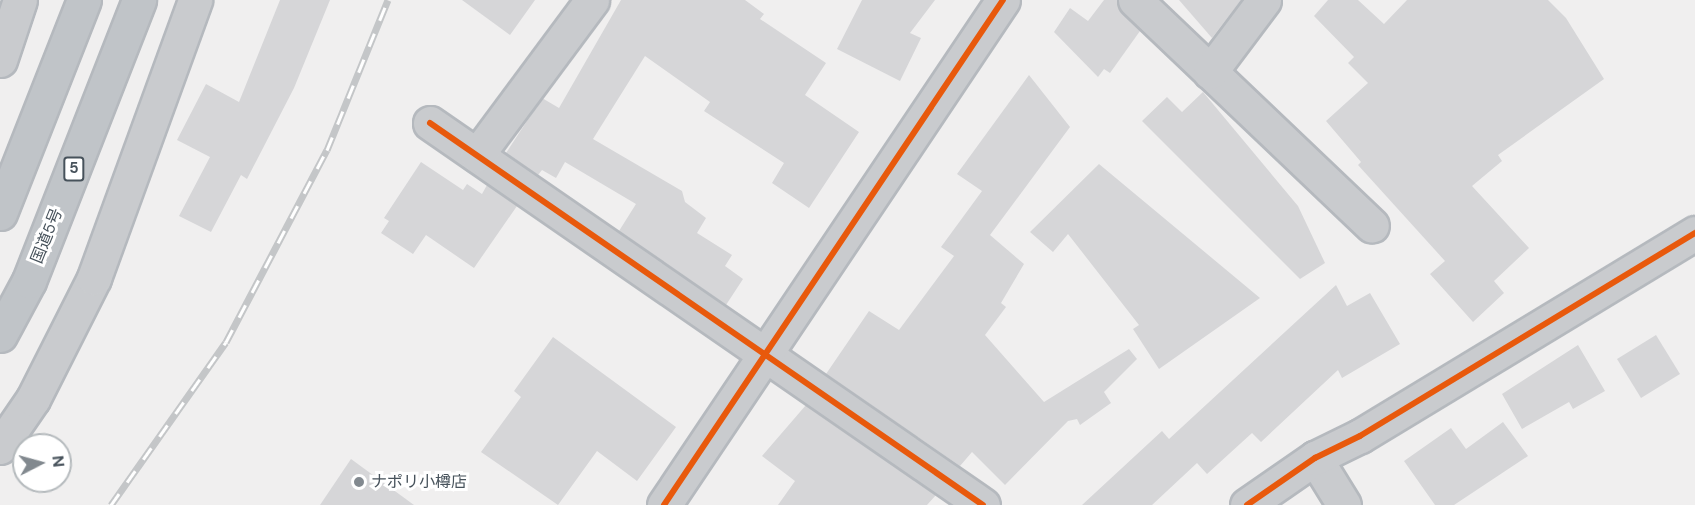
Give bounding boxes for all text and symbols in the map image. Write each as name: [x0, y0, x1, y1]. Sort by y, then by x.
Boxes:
road number: 5: [62, 157, 86, 181]
street label: 国道5号: [27, 206, 67, 266]
north arrow: [12, 433, 72, 493]
text: N: [47, 454, 69, 468]
place label: ナポリ小樽店: [371, 472, 467, 492]
marker: ナポリ小樽店: [352, 475, 366, 489]

